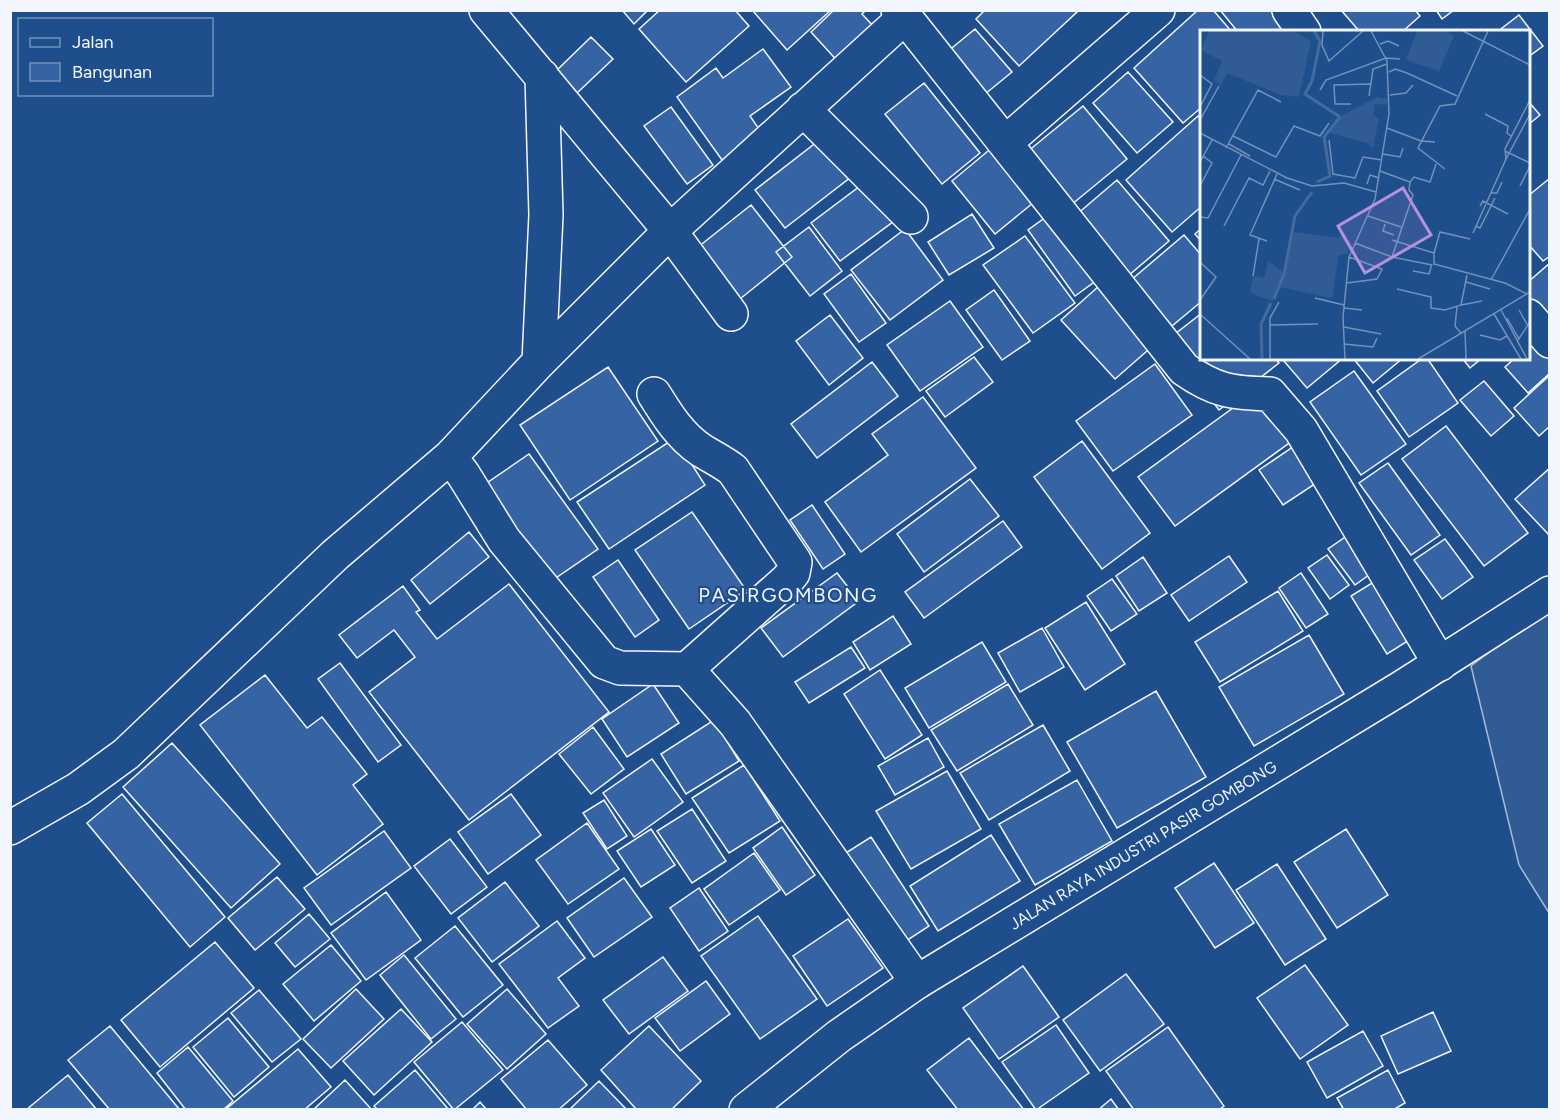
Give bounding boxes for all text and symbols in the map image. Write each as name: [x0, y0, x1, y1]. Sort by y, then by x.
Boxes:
legend: [18, 18, 213, 96]
inset map: [1200, 30, 1530, 360]
text: Jalan: [72, 31, 114, 53]
text: Bangunan: [72, 61, 152, 83]
district label: PASIRGOMBONG: [698, 583, 878, 607]
street label: JALAN RAYA INDUSTRI PASIR GOMBONG: [1006, 757, 1280, 934]

